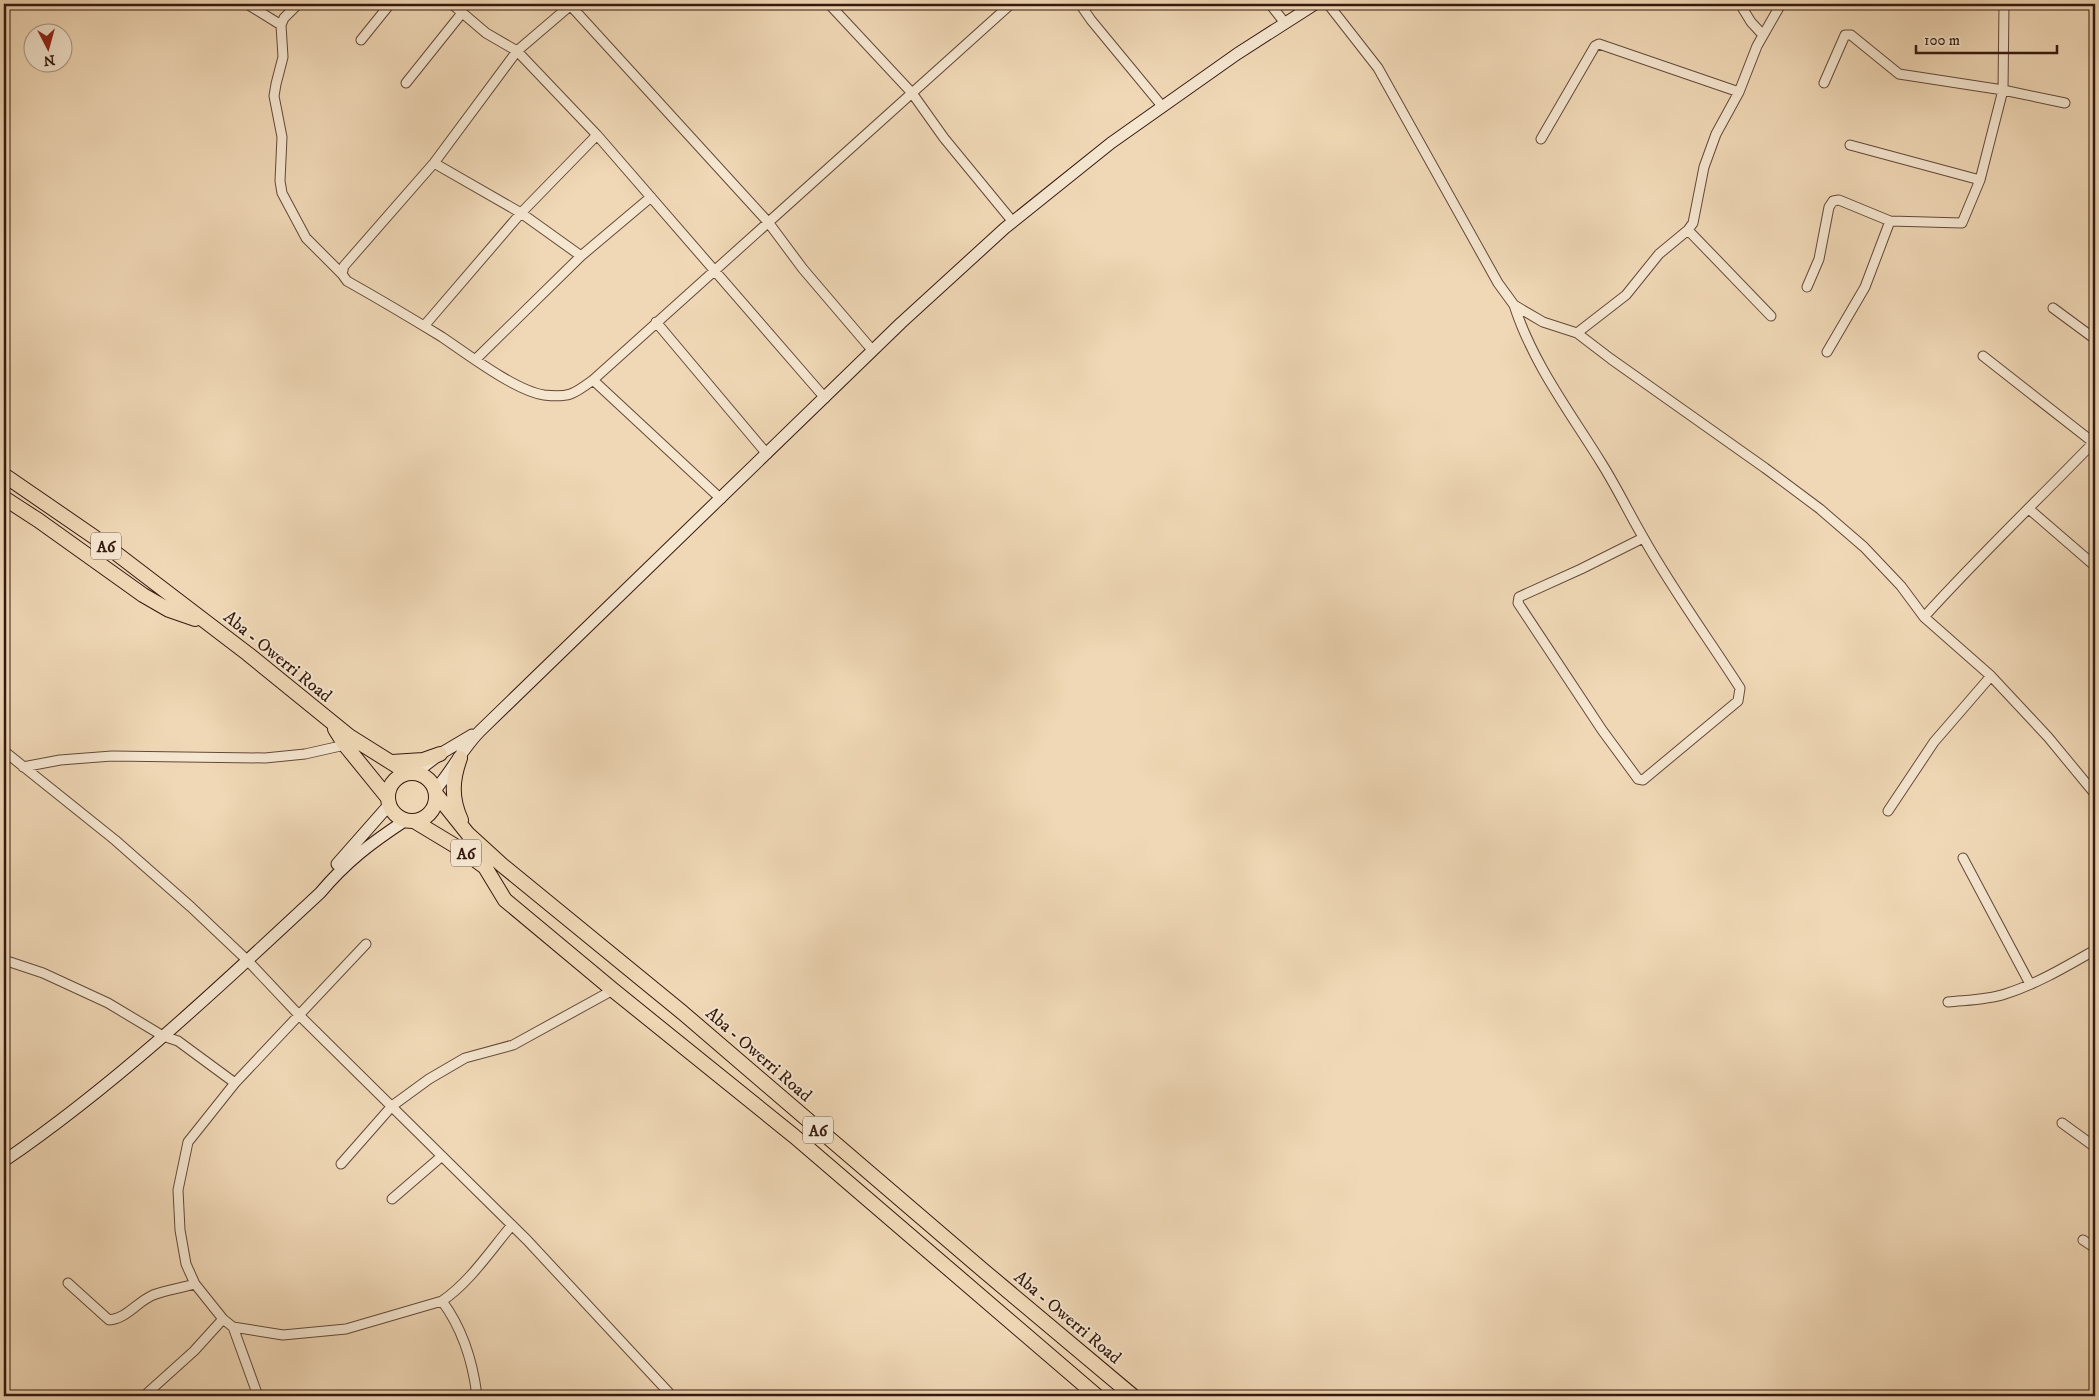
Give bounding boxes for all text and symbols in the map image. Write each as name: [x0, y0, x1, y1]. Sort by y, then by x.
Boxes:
north arrow: [22, 22, 72, 72]
scale bar: [1916, 22, 2058, 54]
text: 100 m: [1924, 31, 1960, 50]
text: N: [42, 50, 56, 70]
road number: A6: [91, 532, 121, 560]
street label: Aba - Owerri Road: [219, 606, 336, 707]
road number: A6: [451, 840, 481, 866]
street label: Aba - Owerri Road: [701, 1003, 816, 1107]
road number: A6: [803, 1116, 833, 1144]
street label: Aba - Owerri Road: [1009, 1266, 1126, 1369]

